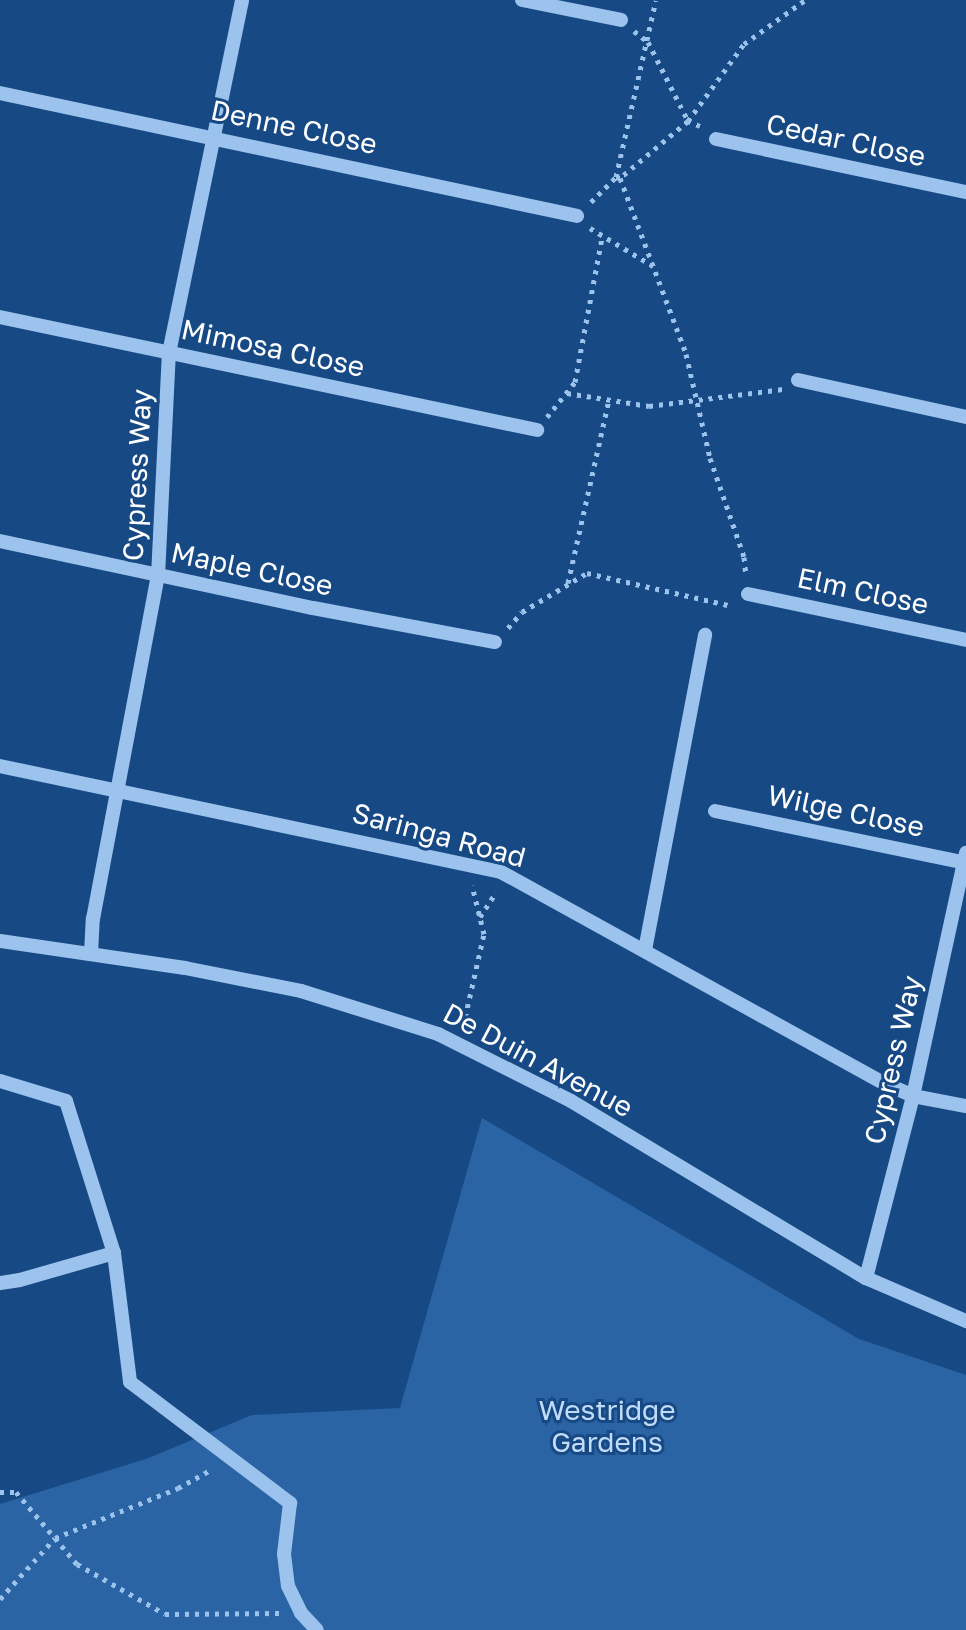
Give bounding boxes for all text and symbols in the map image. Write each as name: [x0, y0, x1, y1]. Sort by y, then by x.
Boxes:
street label: Denne Close: [208, 93, 380, 161]
street label: Cedar Close: [763, 107, 929, 173]
street label: Mimosa Close: [178, 312, 368, 384]
street label: Cypress Way: [116, 388, 158, 562]
street label: Maple Close: [168, 535, 336, 603]
street label: Elm Close: [794, 561, 932, 621]
street label: Wilge Close: [765, 778, 927, 844]
street label: Saringa Road: [349, 796, 529, 874]
street label: Cypress Way: [857, 972, 929, 1148]
street label: De Duin Avenue: [437, 996, 639, 1124]
park label: Westridge Gardens: [538, 1393, 676, 1459]

